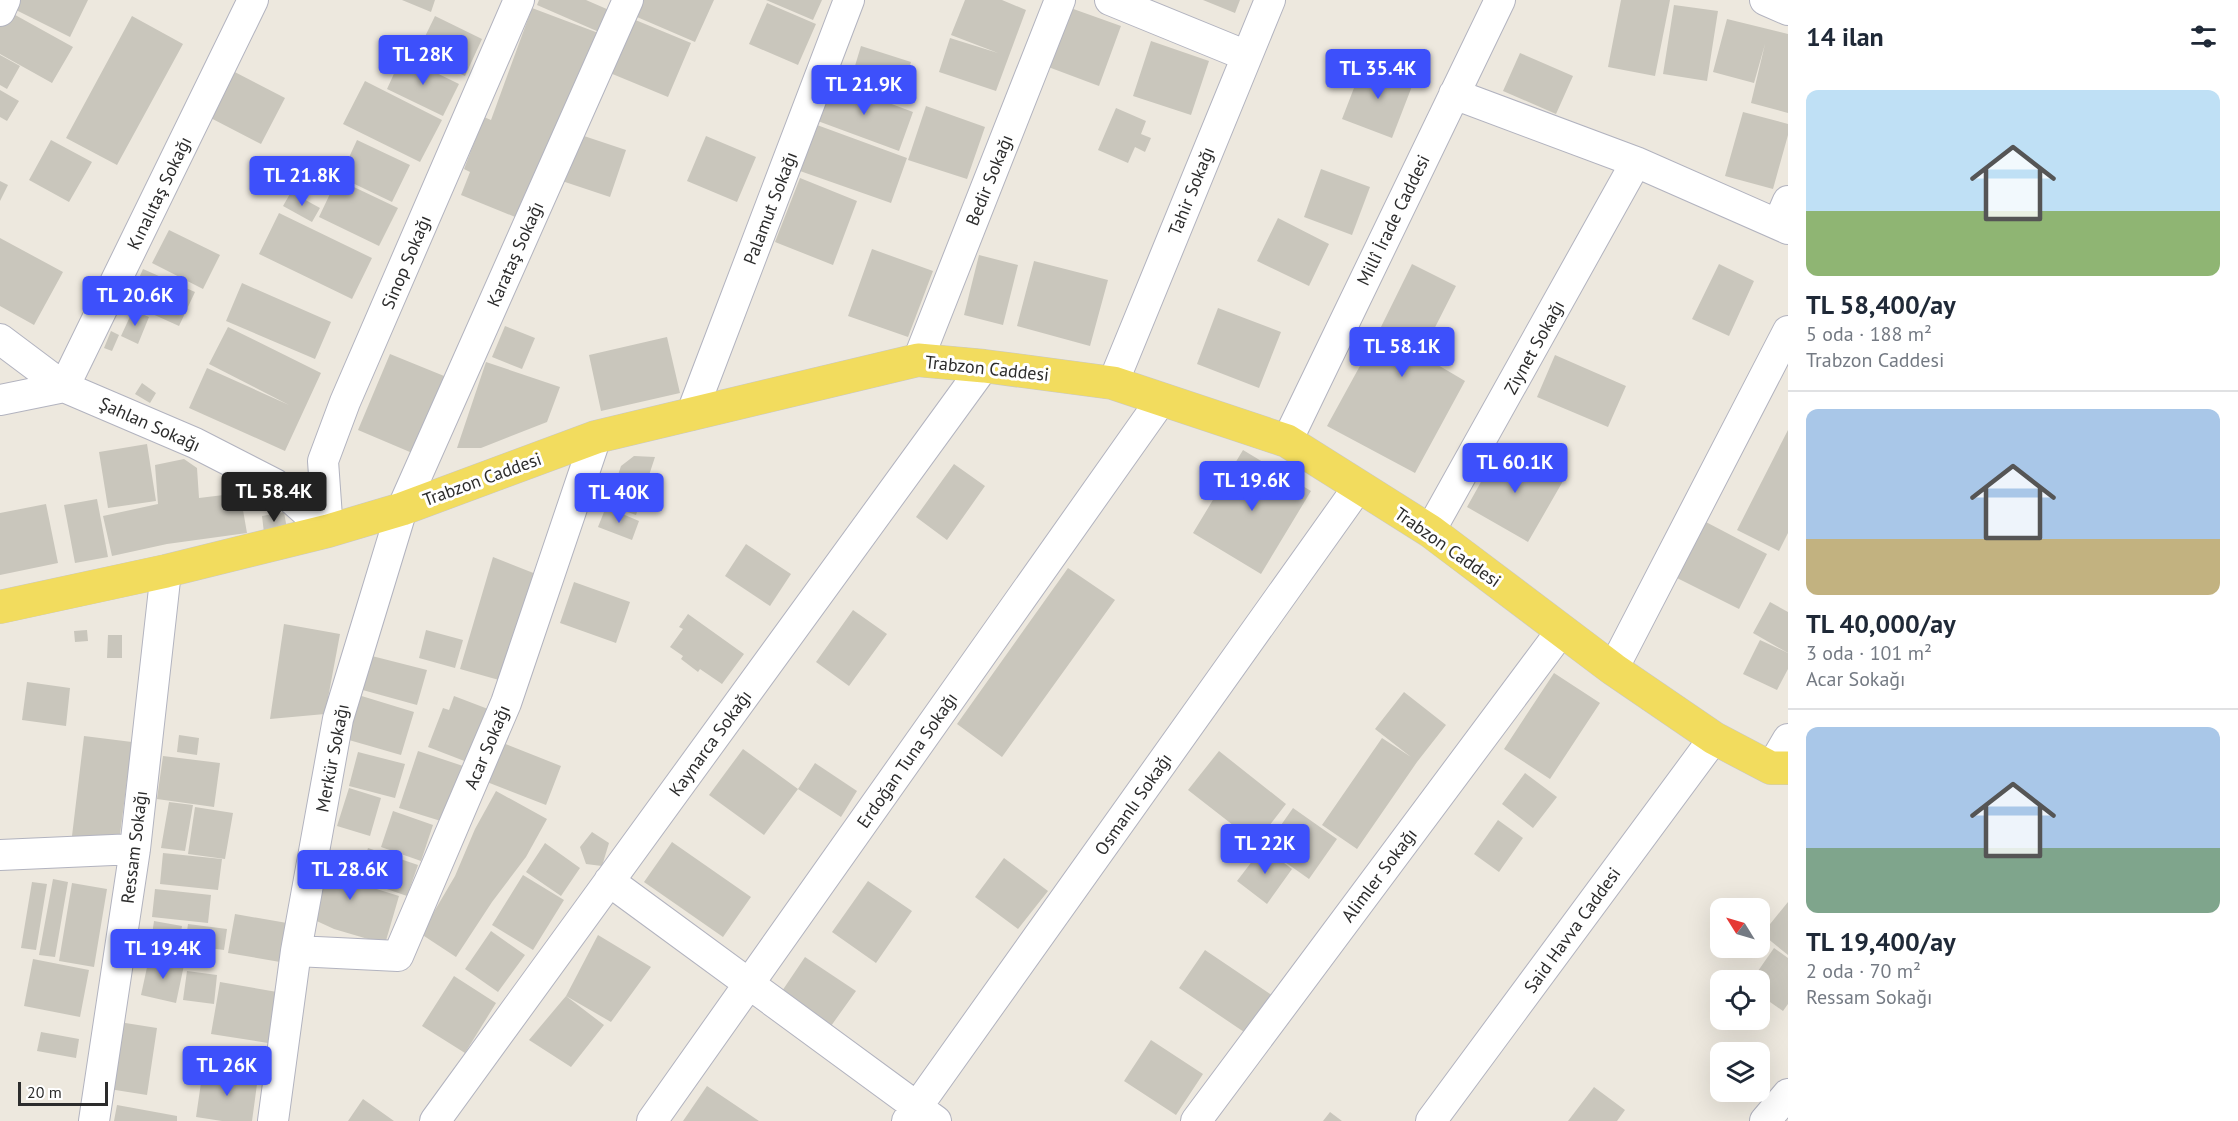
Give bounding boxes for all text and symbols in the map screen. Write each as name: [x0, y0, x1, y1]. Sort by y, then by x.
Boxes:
text: 14 ilan: [1806, 20, 1884, 53]
icon: filters: [2187, 20, 2220, 53]
pin: TL 28K: [374, 35, 472, 86]
text: TL 28K: [393, 41, 453, 67]
pin: TL 35.4K: [1316, 49, 1440, 100]
text: TL 35.4K: [1339, 55, 1417, 81]
pin: TL 21.9K: [802, 65, 926, 116]
text: TL 21.9K: [825, 71, 903, 97]
icon: home: [1959, 129, 2067, 237]
street label: Bedir Sokağı: [960, 131, 1018, 229]
street label: Kınalıtaş Sokağı: [122, 133, 196, 253]
street label: Tahir Sokağı: [1163, 143, 1219, 239]
street label: Palamut Sokağı: [738, 148, 802, 268]
street label: Millî İrade Caddesi: [1351, 151, 1435, 289]
pin: TL 21.8K: [240, 156, 364, 207]
text: TL 21.8K: [263, 162, 341, 188]
street label: Karataş Sokağı: [481, 198, 549, 310]
street label: Sinop Sokağı: [376, 212, 436, 312]
pin: TL 20.6K: [73, 276, 197, 327]
text: TL 20.6K: [96, 282, 174, 308]
text: TL 58,400/ay: [1806, 288, 1956, 321]
street label: Ziynet Sokağı: [1499, 296, 1569, 398]
text: 5 oda · 188 m²: [1806, 321, 1932, 347]
pin: TL 58.1K: [1340, 327, 1464, 378]
text: TL 58.1K: [1363, 333, 1441, 359]
text: Trabzon Caddesi: [1806, 347, 1944, 373]
street label: Trabzon Caddesi: [924, 350, 1050, 386]
street label: Şahlan Sokağı: [96, 391, 204, 457]
pin: TL 60.1K: [1453, 443, 1577, 494]
street label: Trabzon Caddesi: [420, 447, 544, 511]
icon: home: [1959, 448, 2067, 556]
text: TL 60.1K: [1476, 449, 1554, 475]
pin: TL 19.6K: [1190, 461, 1314, 512]
text: TL 19.6K: [1213, 467, 1291, 493]
pin: TL 58.4K: [212, 472, 336, 523]
pin: TL 40K: [570, 473, 668, 524]
text: TL 58.4K: [235, 478, 313, 504]
text: TL 40K: [589, 479, 649, 505]
street label: Trabzon Caddesi: [1390, 502, 1506, 592]
text: TL 40,000/ay: [1806, 607, 1956, 640]
text: 3 oda · 101 m²: [1806, 640, 1932, 666]
text: Acar Sokağı: [1806, 666, 1905, 692]
street label: Kaynarca Sokağı: [664, 685, 756, 801]
street label: Erdoğan Tuna Sokağı: [852, 688, 962, 832]
street label: Acar Sokağı: [459, 701, 515, 793]
street label: Merkür Sokağı: [310, 702, 354, 814]
street label: Osmanlı Sokağı: [1089, 748, 1177, 860]
icon: home: [1959, 766, 2067, 874]
street label: Ressam Sokağı: [116, 789, 152, 905]
street label: Alimler Sokağı: [1336, 823, 1422, 927]
pin: TL 22K: [1216, 824, 1314, 875]
text: TL 22K: [1235, 830, 1295, 856]
pin: TL 28.6K: [288, 850, 412, 901]
text: TL 28.6K: [311, 856, 389, 882]
street label: Said Havva Caddesi: [1519, 863, 1625, 997]
north arrow: [1710, 898, 1770, 958]
map controls: [1710, 898, 1770, 1102]
text: TL 19,400/ay: [1806, 925, 1956, 958]
pin: TL 19.4K: [101, 929, 225, 980]
text: TL 19.4K: [124, 935, 202, 961]
text: 2 oda · 70 m²: [1806, 958, 1921, 984]
button: locate: [1710, 970, 1770, 1030]
text: Ressam Sokağı: [1806, 984, 1932, 1010]
button: layers: [1710, 1042, 1770, 1102]
pin: TL 26K: [178, 1046, 276, 1097]
text: TL 26K: [197, 1052, 257, 1078]
scale bar: [18, 1079, 108, 1106]
text: 20 m: [27, 1082, 62, 1102]

